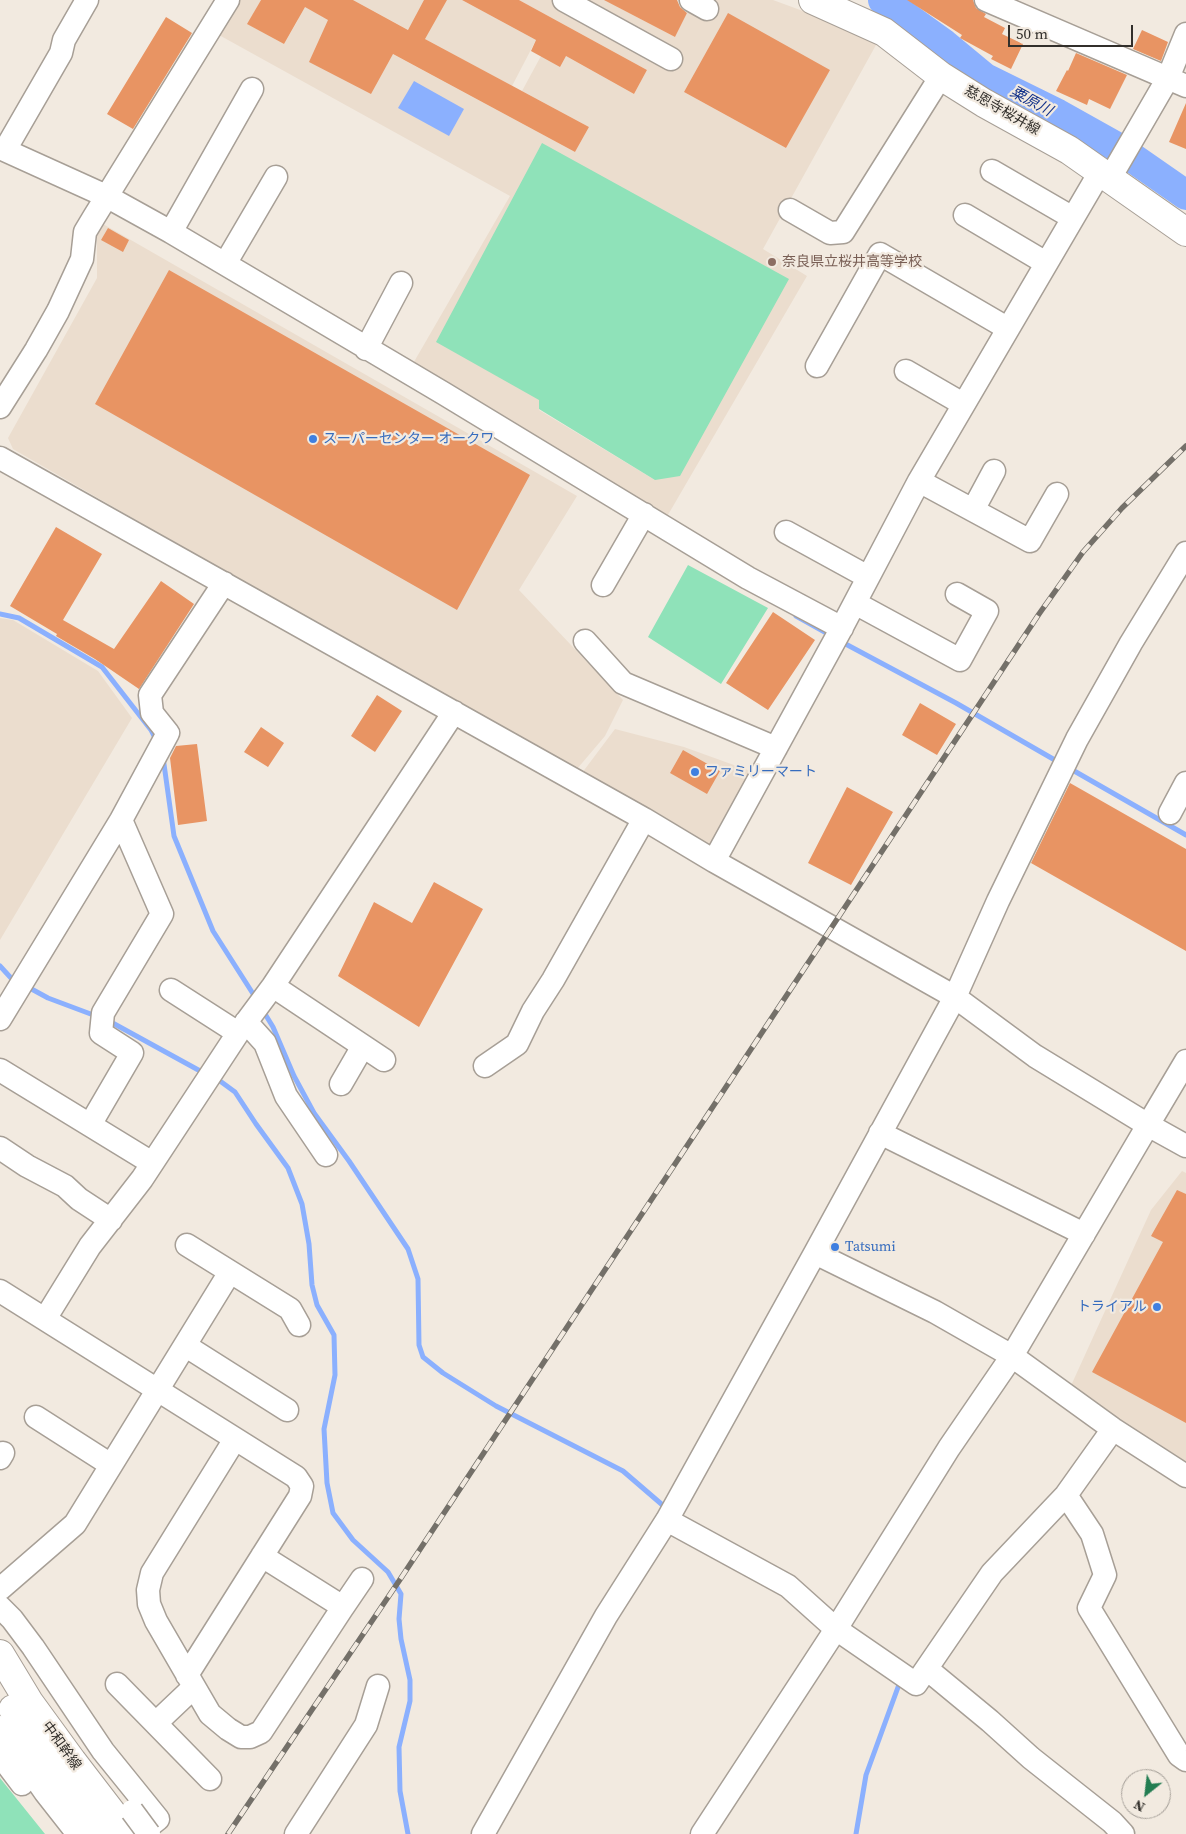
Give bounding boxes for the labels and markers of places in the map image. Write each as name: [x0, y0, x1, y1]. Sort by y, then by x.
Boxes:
place label: 奈良県立桜井高等学校: [782, 254, 922, 270]
marker: 奈良県立桜井高等学校: [766, 256, 778, 268]
place label: スーパーセンター オークワ: [323, 431, 494, 447]
marker: スーパーセンター オークワ: [307, 433, 319, 445]
place label: ファミリーマート: [705, 764, 817, 780]
marker: ファミリーマート: [689, 766, 701, 778]
place label: Tatsumi: [845, 1239, 896, 1255]
marker: Tatsumi: [829, 1241, 841, 1253]
place label: トライアル: [1077, 1299, 1147, 1315]
marker: トライアル: [1151, 1301, 1163, 1313]

